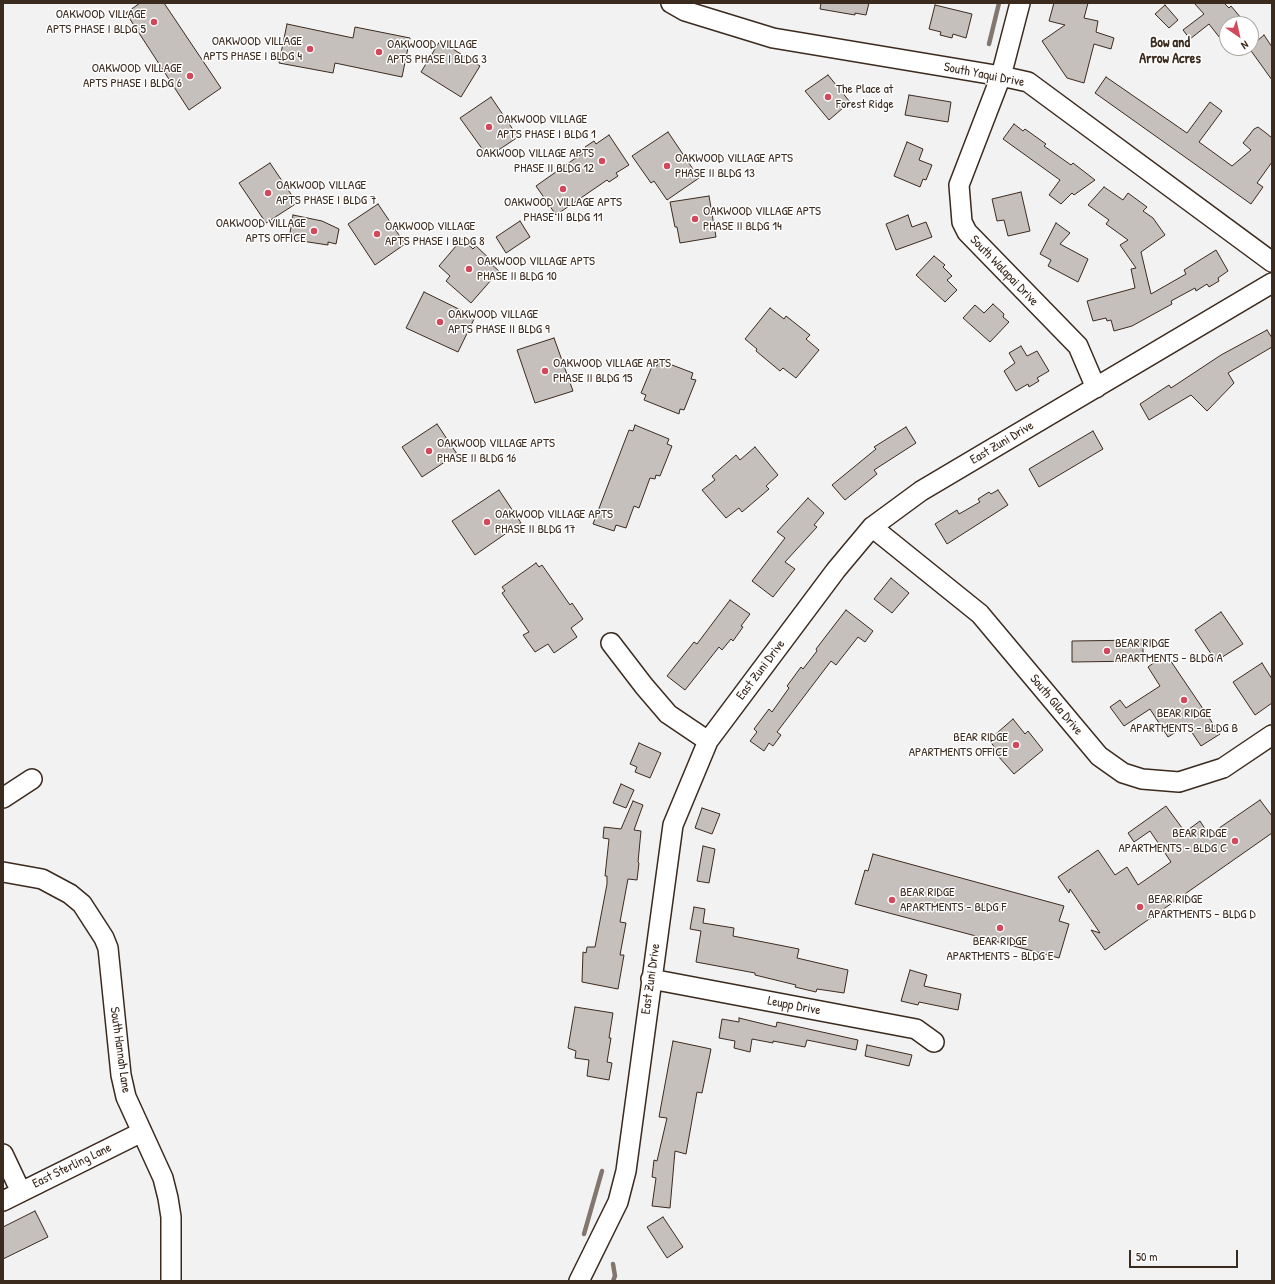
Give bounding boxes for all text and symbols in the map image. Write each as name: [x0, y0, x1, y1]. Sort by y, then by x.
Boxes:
place label: OAKWOOD VILLAGE APTS PHASE I BLDG 5: [47, 7, 146, 38]
north arrow: [1219, 16, 1259, 56]
marker: OAKWOOD VILLAGE APTS PHASE I BLDG 5: [149, 17, 159, 27]
place label: OAKWOOD VILLAGE APTS PHASE I BLDG 4: [203, 34, 302, 65]
district label: Bow and Arrow Acres: [1139, 35, 1201, 68]
place label: OAKWOOD VILLAGE APTS PHASE I BLDG 3: [387, 37, 487, 68]
text: N: [1239, 38, 1252, 53]
marker: OAKWOOD VILLAGE APTS PHASE I BLDG 4: [305, 44, 315, 54]
marker: OAKWOOD VILLAGE APTS PHASE I BLDG 3: [374, 47, 384, 57]
street label: South Yaqui Drive: [942, 60, 1026, 90]
place label: OAKWOOD VILLAGE APTS PHASE I BLDG 6: [83, 61, 182, 92]
marker: OAKWOOD VILLAGE APTS PHASE I BLDG 6: [185, 71, 195, 81]
place label: The Place at Forest Ridge: [836, 82, 894, 113]
marker: The Place at Forest Ridge: [823, 92, 833, 102]
place label: OAKWOOD VILLAGE APTS PHASE I BLDG 1: [497, 112, 596, 143]
marker: OAKWOOD VILLAGE APTS PHASE I BLDG 1: [484, 122, 494, 132]
place label: OAKWOOD VILLAGE APTS PHASE II BLDG 12: [476, 146, 594, 177]
place label: OAKWOOD VILLAGE APTS PHASE II BLDG 13: [675, 151, 793, 182]
marker: OAKWOOD VILLAGE APTS PHASE II BLDG 12: [597, 156, 607, 166]
marker: OAKWOOD VILLAGE APTS PHASE II BLDG 13: [662, 161, 672, 171]
place label: OAKWOOD VILLAGE APTS PHASE I BLDG 7: [276, 178, 376, 209]
marker: OAKWOOD VILLAGE APTS PHASE II BLDG 11: [558, 184, 568, 194]
marker: OAKWOOD VILLAGE APTS PHASE I BLDG 7: [263, 188, 273, 198]
place label: OAKWOOD VILLAGE APTS PHASE II BLDG 11: [504, 195, 622, 226]
place label: OAKWOOD VILLAGE APTS PHASE II BLDG 14: [703, 204, 821, 235]
marker: OAKWOOD VILLAGE APTS PHASE II BLDG 14: [690, 214, 700, 224]
place label: OAKWOOD VILLAGE APTS OFFICE: [216, 216, 306, 247]
place label: OAKWOOD VILLAGE APTS PHASE I BLDG 8: [385, 219, 485, 250]
marker: OAKWOOD VILLAGE APTS OFFICE: [309, 226, 319, 236]
marker: OAKWOOD VILLAGE APTS PHASE I BLDG 8: [372, 229, 382, 239]
street label: South Walapai Drive: [966, 232, 1042, 310]
place label: OAKWOOD VILLAGE APTS PHASE II BLDG 10: [477, 254, 595, 285]
marker: OAKWOOD VILLAGE APTS PHASE II BLDG 10: [464, 264, 474, 274]
place label: OAKWOOD VILLAGE APTS PHASE II BLDG 9: [448, 307, 550, 338]
marker: OAKWOOD VILLAGE APTS PHASE II BLDG 9: [435, 317, 445, 327]
place label: OAKWOOD VILLAGE APTS PHASE II BLDG 15: [553, 356, 671, 387]
marker: OAKWOOD VILLAGE APTS PHASE II BLDG 15: [540, 366, 550, 376]
street label: East Zuni Drive: [967, 418, 1037, 468]
place label: OAKWOOD VILLAGE APTS PHASE II BLDG 16: [437, 436, 555, 467]
marker: OAKWOOD VILLAGE APTS PHASE II BLDG 16: [424, 446, 434, 456]
place label: OAKWOOD VILLAGE APTS PHASE II BLDG 17: [495, 507, 613, 538]
marker: OAKWOOD VILLAGE APTS PHASE II BLDG 17: [482, 517, 492, 527]
place label: BEAR RIDGE APARTMENTS - BLDG A: [1115, 636, 1223, 667]
street label: East Zuni Drive: [733, 637, 789, 703]
marker: BEAR RIDGE APARTMENTS - BLDG A: [1102, 646, 1112, 656]
street label: South Gila Drive: [1026, 671, 1086, 739]
marker: BEAR RIDGE APARTMENTS - BLDG B: [1179, 695, 1189, 705]
place label: BEAR RIDGE APARTMENTS - BLDG B: [1130, 706, 1238, 737]
place label: BEAR RIDGE APARTMENTS OFFICE: [909, 730, 1008, 761]
marker: BEAR RIDGE APARTMENTS OFFICE: [1011, 740, 1021, 750]
place label: BEAR RIDGE APARTMENTS - BLDG C: [1118, 826, 1227, 857]
marker: BEAR RIDGE APARTMENTS - BLDG C: [1230, 836, 1240, 846]
place label: BEAR RIDGE APARTMENTS - BLDG F: [900, 885, 1006, 916]
place label: BEAR RIDGE APARTMENTS - BLDG D: [1148, 892, 1256, 923]
marker: BEAR RIDGE APARTMENTS - BLDG F: [887, 895, 897, 905]
marker: BEAR RIDGE APARTMENTS - BLDG D: [1135, 902, 1145, 912]
marker: BEAR RIDGE APARTMENTS - BLDG E: [995, 923, 1005, 933]
place label: BEAR RIDGE APARTMENTS - BLDG E: [946, 934, 1054, 965]
street label: East Zuni Drive: [638, 943, 664, 1015]
street label: Leupp Drive: [766, 993, 822, 1019]
street label: South Hannah Lane: [106, 1006, 134, 1094]
street label: East Sterling Lane: [30, 1140, 114, 1192]
scale bar: [1131, 1242, 1240, 1268]
text: 50 m: [1136, 1248, 1157, 1265]

